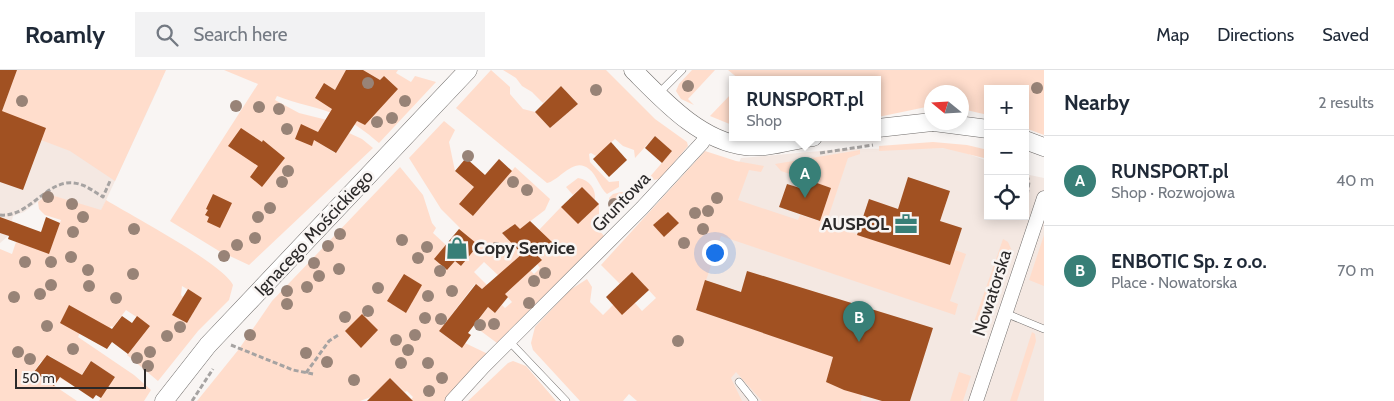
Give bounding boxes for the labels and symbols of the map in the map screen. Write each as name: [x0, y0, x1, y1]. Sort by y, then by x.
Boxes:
north arrow: [924, 85, 969, 130]
pin: A: [789, 157, 821, 198]
street label: Ignacego Mościckiego: [250, 165, 378, 300]
street label: Gruntowa: [587, 167, 655, 236]
office icon: AUSPOL: [893, 211, 919, 237]
place label: AUSPOL: [821, 213, 889, 235]
shop icon: Copy Service: [444, 235, 470, 261]
place label: Copy Service: [474, 237, 575, 259]
your location: [702, 240, 728, 266]
street label: Nowatorska: [968, 247, 1016, 339]
pin: B: [843, 301, 875, 342]
scale bar: [15, 366, 146, 389]

